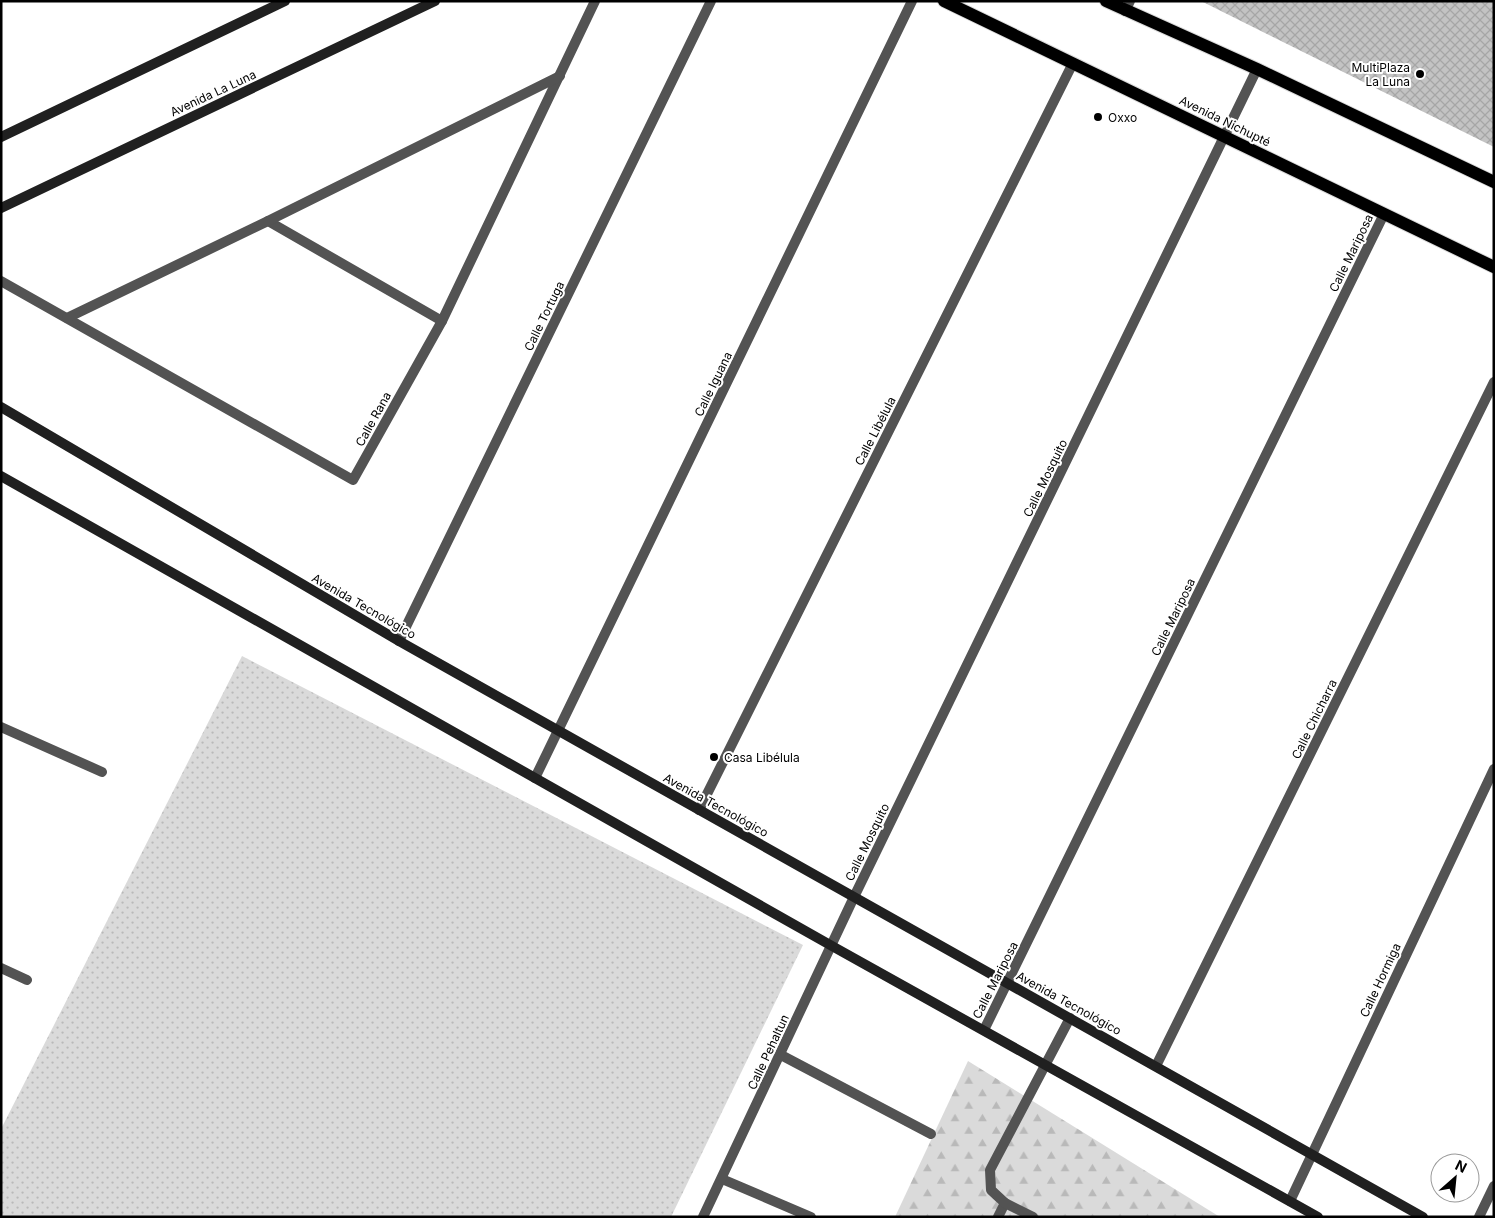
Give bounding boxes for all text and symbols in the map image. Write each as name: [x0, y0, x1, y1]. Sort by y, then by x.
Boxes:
place label: MultiPlaza La Luna: [1351, 60, 1410, 89]
street label: Avenida La Luna: [168, 67, 258, 119]
marker: MultiPlaza La Luna: [1414, 68, 1426, 80]
street label: Avenida Nichupté: [1177, 92, 1273, 150]
place label: Oxxo: [1108, 110, 1137, 125]
marker: Oxxo: [1092, 111, 1104, 123]
street label: Calle Mariposa: [1326, 212, 1376, 294]
street label: Calle Tortuga: [521, 279, 567, 353]
street label: Calle Iguana: [691, 349, 735, 419]
street label: Calle Rana: [352, 389, 394, 449]
street label: Calle Libélula: [851, 394, 899, 468]
street label: Calle Mosquito: [1020, 437, 1070, 519]
street label: Avenida Tecnológico: [309, 570, 419, 642]
street label: Calle Mariposa: [1148, 576, 1198, 658]
street label: Calle Chicharra: [1288, 677, 1340, 761]
place label: Casa Libélula: [724, 750, 800, 765]
marker: Casa Libélula: [708, 751, 720, 763]
street label: Avenida Tecnológico: [661, 770, 771, 840]
street label: Calle Mosquito: [842, 801, 892, 883]
street label: Calle Mariposa: [969, 939, 1021, 1021]
street label: Calle Hormiga: [1356, 941, 1404, 1019]
street label: Avenida Tecnológico: [1014, 968, 1124, 1038]
street label: Calle Pehaltun: [744, 1012, 792, 1092]
north arrow: [1430, 1153, 1480, 1203]
text: N: [1453, 1156, 1470, 1176]

